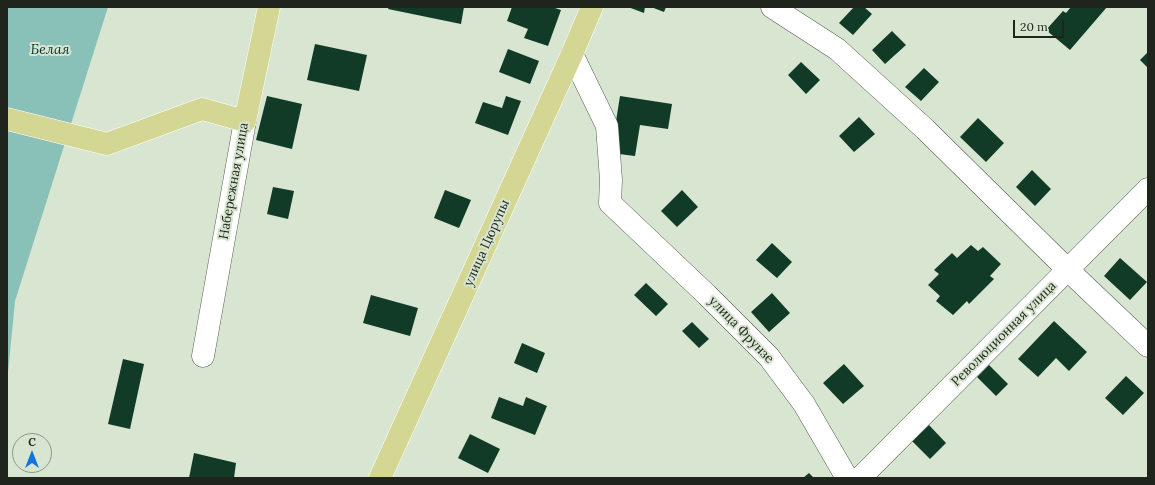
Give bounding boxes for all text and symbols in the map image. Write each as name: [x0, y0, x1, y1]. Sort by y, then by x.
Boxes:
scale bar: [1015, 12, 1066, 38]
text: 20 m: [1020, 19, 1048, 34]
water label: Белая: [30, 42, 70, 58]
street label: Набережная улица: [216, 121, 252, 241]
street label: улица Цюрупы: [461, 197, 513, 289]
street label: Революционная улица: [948, 278, 1060, 390]
street label: улица Фрунзе: [705, 293, 777, 367]
north arrow: [12, 433, 52, 473]
text: С: [28, 435, 36, 449]

